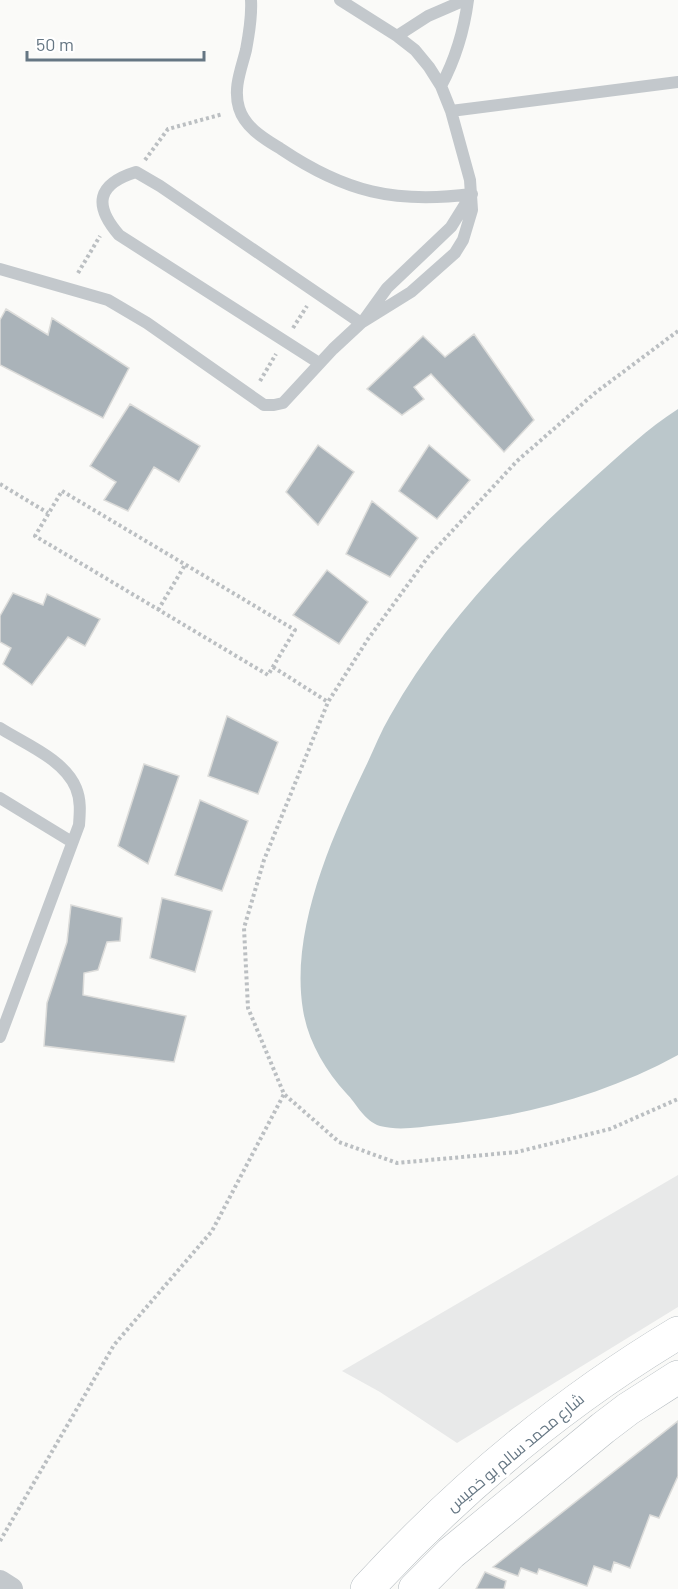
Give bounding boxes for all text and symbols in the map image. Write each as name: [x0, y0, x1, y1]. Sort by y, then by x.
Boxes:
scale bar: [27, 24, 204, 62]
text: 50 m: [36, 33, 74, 55]
street label: شارع محمد سالم بو خميس: [442, 1388, 589, 1517]

